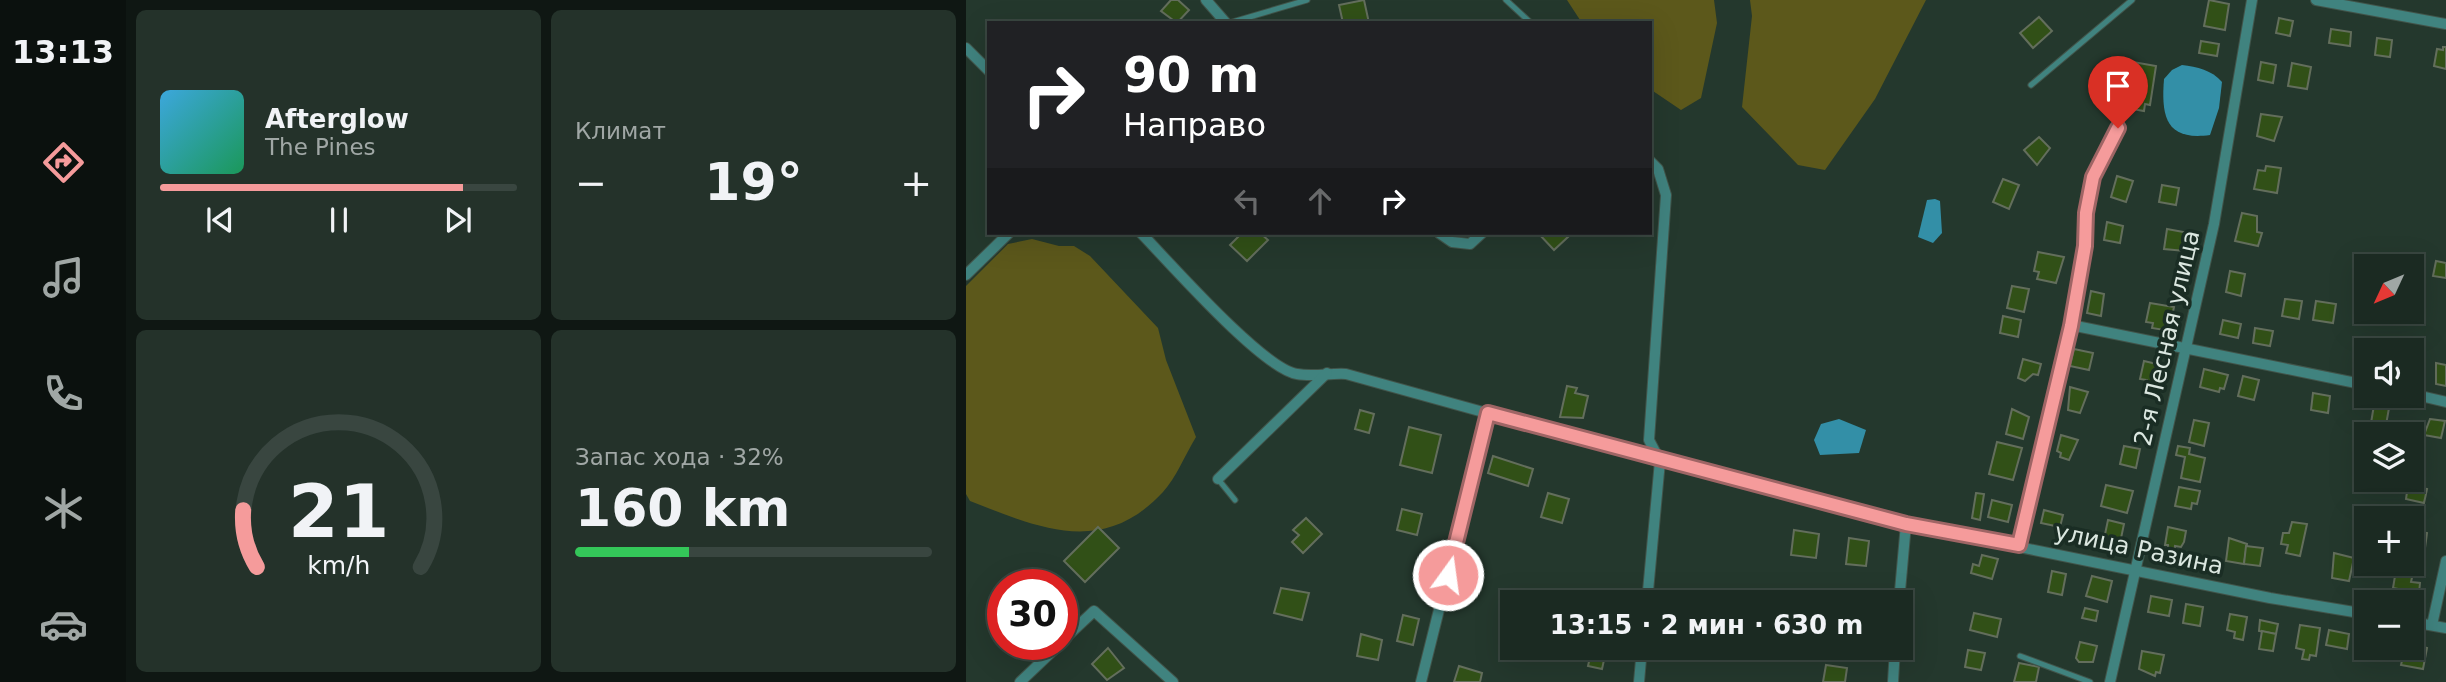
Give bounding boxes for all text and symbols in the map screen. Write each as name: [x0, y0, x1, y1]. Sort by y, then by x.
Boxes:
text: 13:13: [12, 33, 114, 71]
text: 90 m: [1123, 47, 1259, 104]
icon: right: [1008, 49, 1099, 140]
pin: [2088, 56, 2148, 128]
icon: arrive: [2099, 67, 2137, 105]
text: Afterglow: [265, 104, 409, 134]
text: Направо: [1123, 106, 1266, 144]
text: Климат: [575, 118, 666, 144]
text: The Pines: [265, 134, 376, 160]
icon: directions: [39, 138, 88, 187]
text: 19°: [704, 152, 803, 212]
text: −: [575, 161, 607, 205]
text: +: [900, 161, 932, 205]
icon: left: [1228, 182, 1266, 220]
icon: ahead: [1301, 182, 1339, 220]
icon: right: [1374, 182, 1412, 220]
icon: previous: [201, 201, 239, 239]
icon: pause: [320, 201, 358, 239]
icon: next: [439, 201, 477, 239]
street label: 2-я Лесная улица: [2129, 227, 2205, 449]
icon: music: [39, 253, 88, 302]
north arrow: [2354, 254, 2424, 324]
map controls: [2354, 254, 2424, 660]
button: sound: [2354, 338, 2424, 408]
icon: phone: [39, 369, 88, 418]
button: layers: [2354, 422, 2424, 492]
text: Запас хода · 32%: [575, 444, 784, 470]
text: 21: [288, 469, 389, 554]
text: 160 km: [575, 478, 790, 538]
icon: climate: [39, 484, 88, 533]
button: +: [2354, 506, 2424, 576]
street label: улица Разина: [2052, 517, 2226, 581]
position arrow: [1411, 538, 1485, 612]
text: km/h: [307, 551, 370, 580]
speed limit sign: 30: [987, 569, 1078, 660]
button: −: [2354, 590, 2424, 660]
icon: car: [39, 600, 88, 649]
text: 13:15 · 2 мин · 630 m: [1550, 610, 1863, 640]

